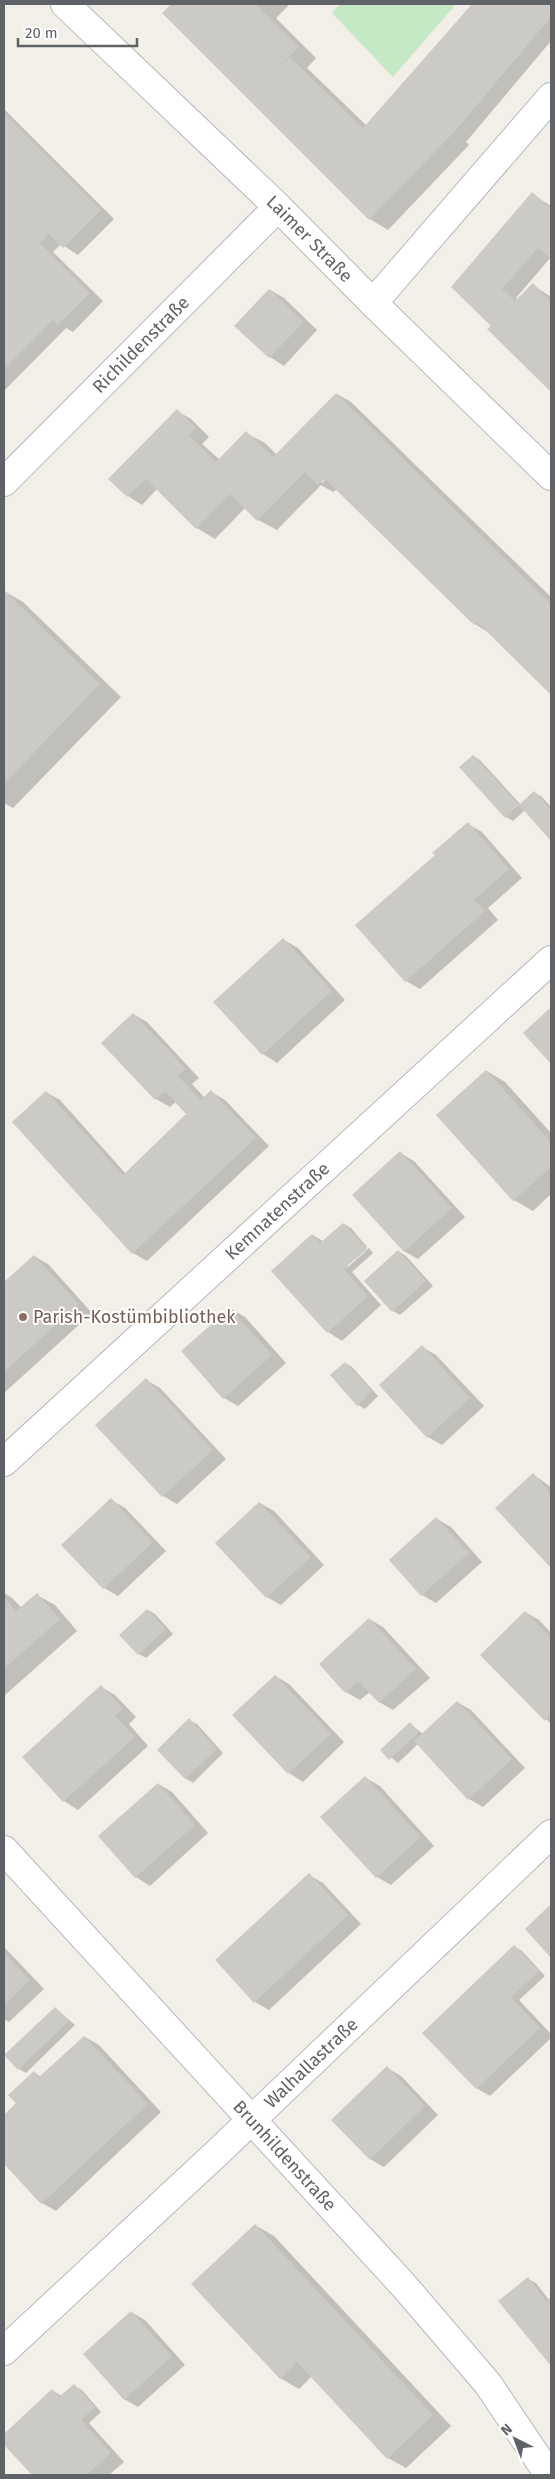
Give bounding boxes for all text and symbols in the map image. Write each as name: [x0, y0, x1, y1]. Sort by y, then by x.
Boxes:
scale bar: [18, 15, 136, 47]
text: 20 m: [25, 24, 58, 42]
street label: Laimer Straße: [262, 191, 357, 287]
street label: Richildenstraße: [88, 291, 194, 398]
street label: Kemnatenstraße: [220, 1158, 334, 1265]
place label: Parish-Kostümbibliothek: [33, 1306, 236, 1328]
marker: Parish-Kostümbibliothek: [17, 1311, 29, 1323]
street label: Walhallastraße: [260, 2013, 362, 2113]
street label: Brunhildenstraße: [228, 2096, 341, 2216]
north arrow: [490, 2414, 540, 2464]
text: N: [497, 2420, 516, 2439]

